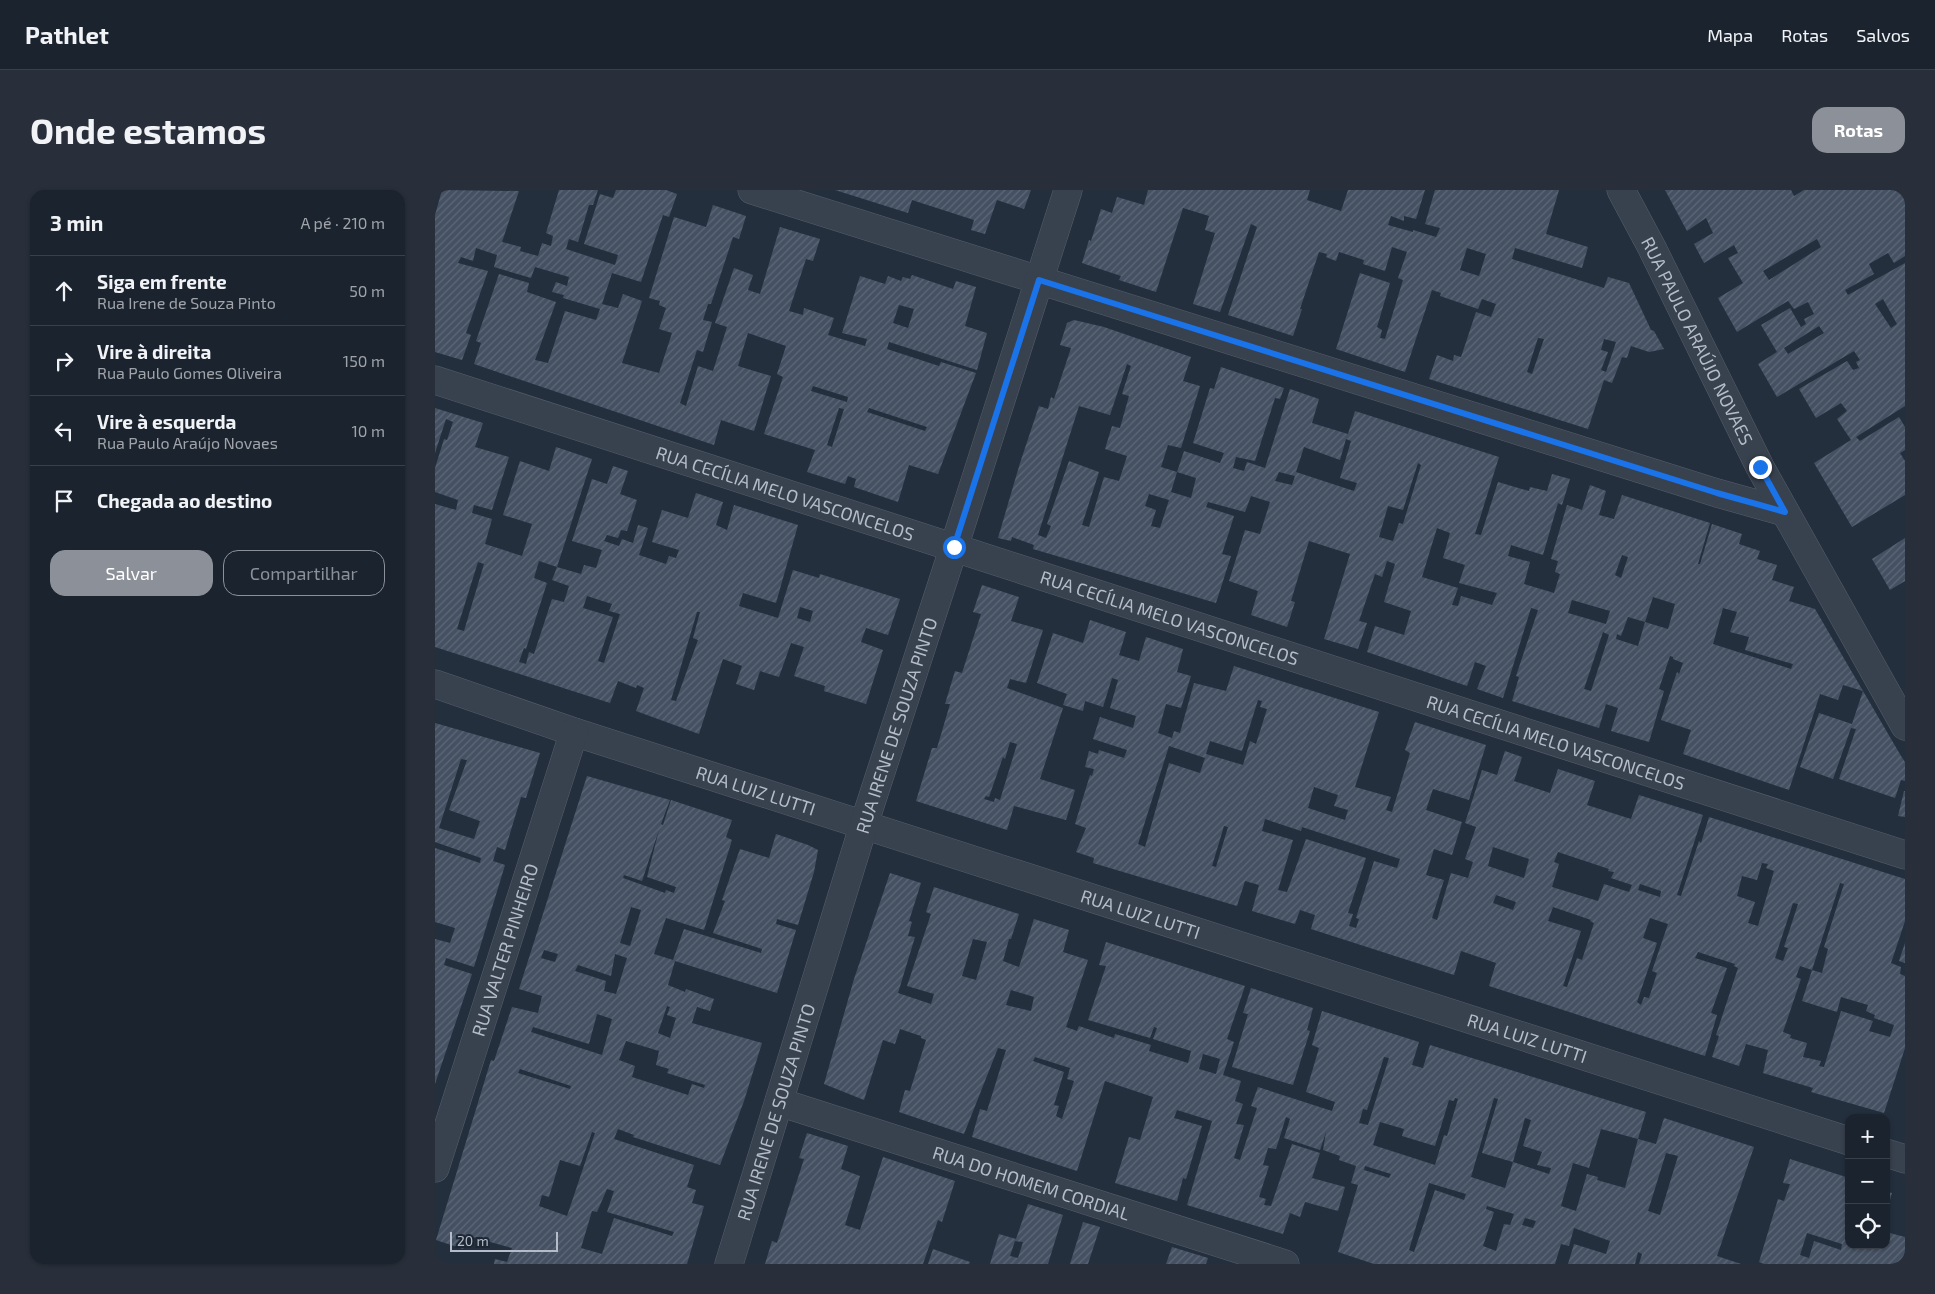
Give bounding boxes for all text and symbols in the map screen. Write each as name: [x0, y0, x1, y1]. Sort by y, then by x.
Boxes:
text: Pathlet: [25, 20, 109, 49]
text: Mapa: [1707, 24, 1753, 46]
text: Rotas: [1781, 24, 1828, 46]
text: Salvos: [1856, 24, 1910, 46]
button: Rotas: [1812, 107, 1905, 153]
text: Onde estamos: [30, 109, 266, 151]
text: 3 min: [50, 210, 103, 235]
text: A pé · 210 m: [300, 213, 385, 232]
street label: RUA PAULO ARAÚJO NOVAES: [1637, 233, 1758, 448]
text: Siga em frente: [97, 270, 227, 293]
icon: ahead: [50, 277, 78, 305]
text: 50 m: [349, 281, 385, 300]
text: Rua Irene de Souza Pinto: [97, 293, 276, 312]
text: Vire à direita: [97, 340, 211, 363]
icon: right: [50, 347, 78, 375]
text: 150 m: [343, 351, 385, 370]
text: Rua Paulo Gomes Oliveira: [97, 363, 282, 382]
text: Vire à esquerda: [97, 410, 236, 433]
icon: left: [50, 417, 78, 445]
text: 10 m: [351, 421, 385, 440]
text: Rua Paulo Araújo Novaes: [97, 433, 278, 452]
street label: RUA CECÍLIA MELO VASCONCELOS: [653, 441, 917, 545]
route end: [1749, 456, 1772, 479]
icon: arrive: [50, 487, 78, 515]
text: Chegada ao destino: [97, 489, 272, 512]
route start: [943, 536, 966, 559]
button: Salvar: [50, 550, 213, 596]
button: Compartilhar: [223, 550, 385, 596]
street label: RUA CECÍLIA MELO VASCONCELOS: [1038, 565, 1302, 669]
street label: RUA IRENE DE SOUZA PINTO: [851, 614, 941, 836]
street label: RUA CECÍLIA MELO VASCONCELOS: [1424, 690, 1688, 794]
street label: RUA LUIZ LUTTI: [693, 761, 818, 820]
street label: RUA VALTER PINHEIRO: [467, 861, 542, 1039]
street label: RUA LUIZ LUTTI: [1078, 884, 1203, 943]
street label: RUA IRENE DE SOUZA PINTO: [732, 1001, 819, 1223]
street label: RUA LUIZ LUTTI: [1465, 1008, 1590, 1067]
map controls: [1845, 1114, 1890, 1249]
button: +: [1845, 1114, 1890, 1159]
street label: RUA DO HOMEM CORDIAL: [930, 1141, 1133, 1225]
button: −: [1845, 1159, 1890, 1204]
button: locate: [1845, 1204, 1890, 1249]
scale bar: [450, 1229, 557, 1252]
text: 20 m: [457, 1232, 489, 1249]

